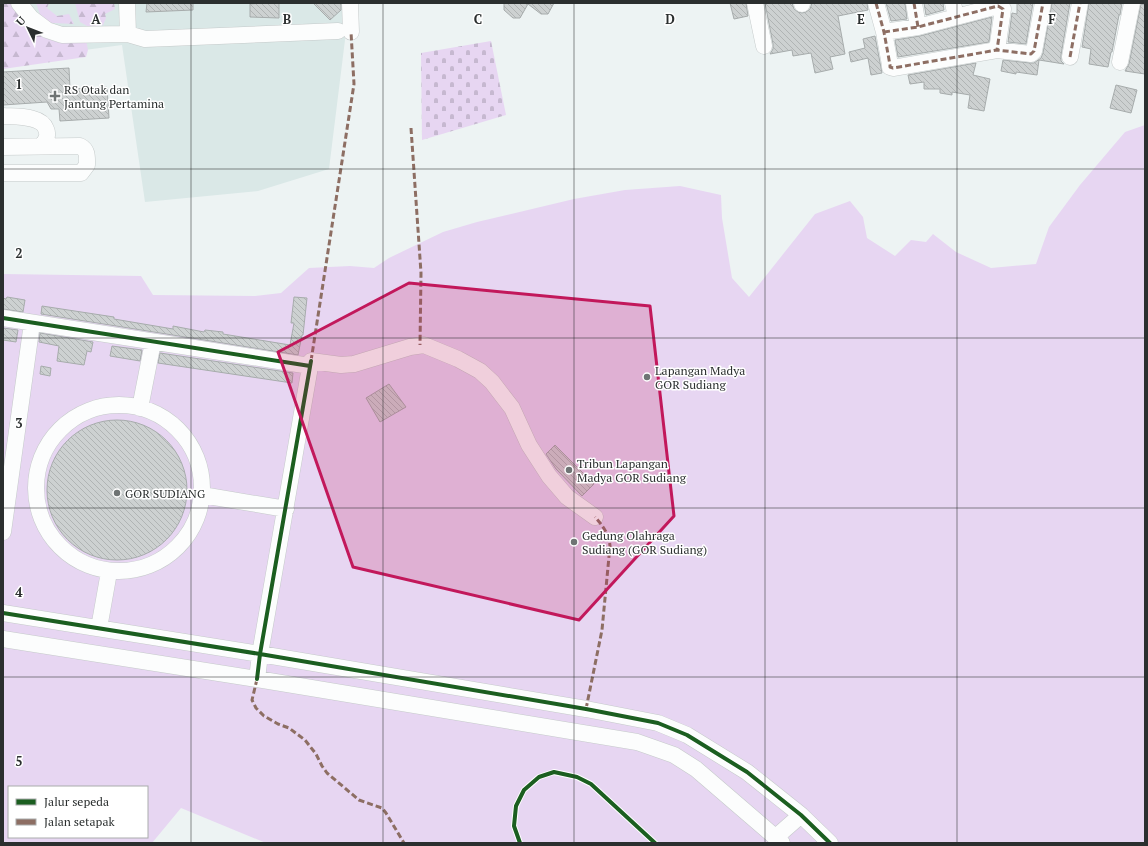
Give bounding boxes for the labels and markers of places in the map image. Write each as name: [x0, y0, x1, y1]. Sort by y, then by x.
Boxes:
place label: RS Otak dan Jantung Pertamina: [64, 82, 164, 111]
marker: RS Otak dan Jantung Pertamina: [49, 90, 61, 102]
place label: Lapangan Madya GOR Sudiang: [655, 363, 745, 392]
marker: Lapangan Madya GOR Sudiang: [642, 372, 652, 382]
place label: Tribun Lapangan Madya GOR Sudiang: [577, 456, 687, 485]
marker: Tribun Lapangan Madya GOR Sudiang: [564, 465, 574, 475]
place label: GOR SUDIANG: [125, 486, 206, 501]
marker: GOR SUDIANG: [112, 488, 122, 498]
place label: Gedung Olahraga Sudiang (GOR Sudiang): [582, 528, 707, 557]
marker: Gedung Olahraga Sudiang (GOR Sudiang): [569, 537, 579, 547]

